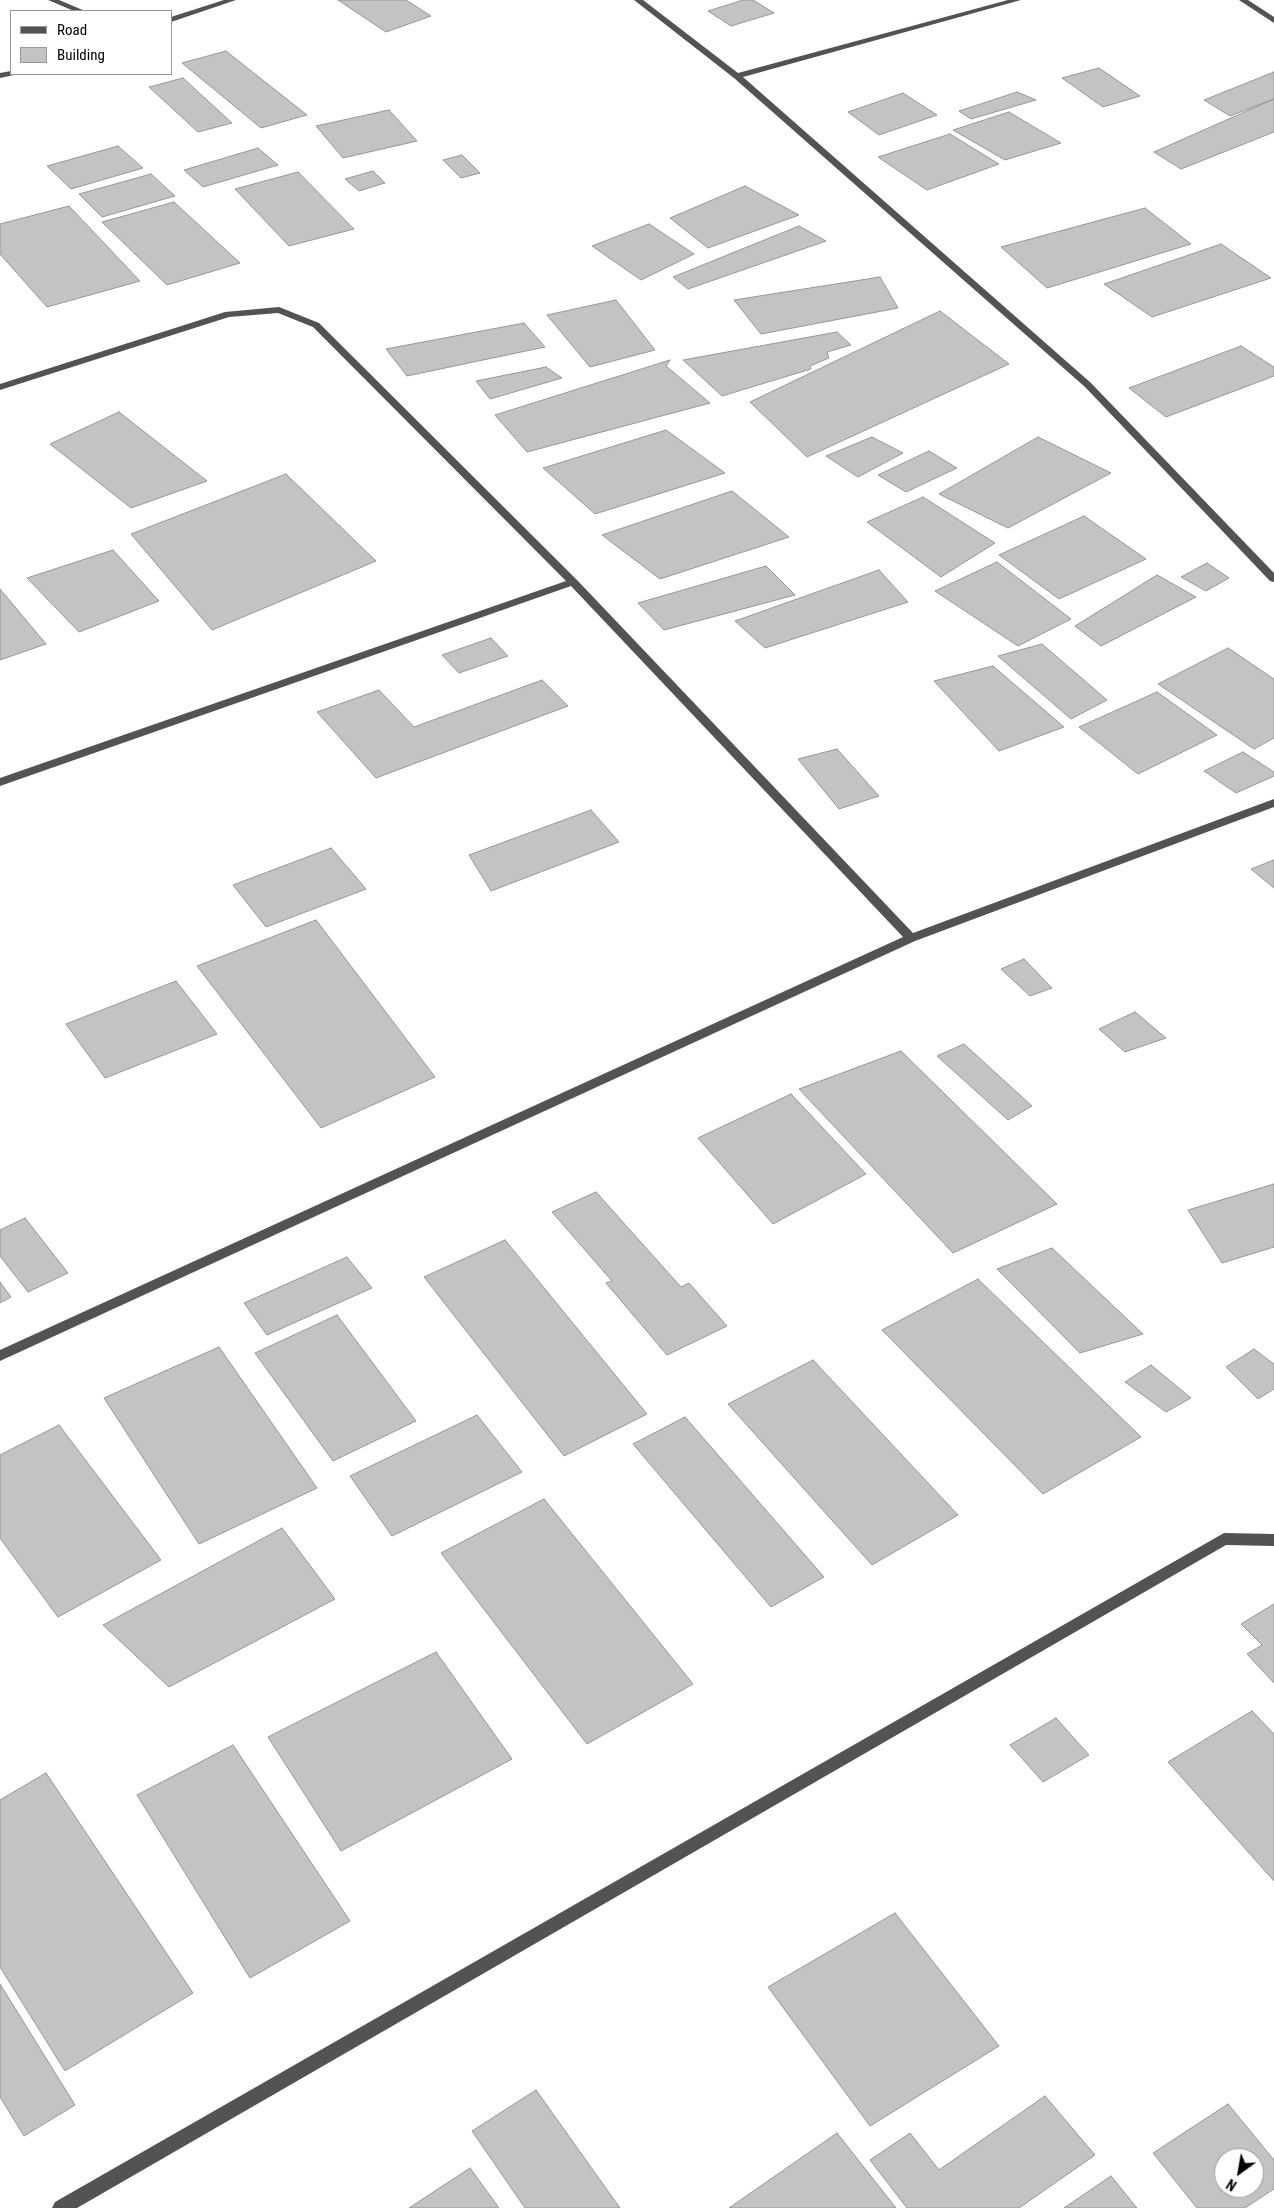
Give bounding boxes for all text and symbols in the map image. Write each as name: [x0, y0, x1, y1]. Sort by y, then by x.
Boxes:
legend: [10, 10, 172, 75]
text: Road: [57, 21, 87, 39]
text: Building: [57, 46, 105, 64]
north arrow: [1214, 2148, 1264, 2198]
text: N: [1224, 2176, 1239, 2194]

